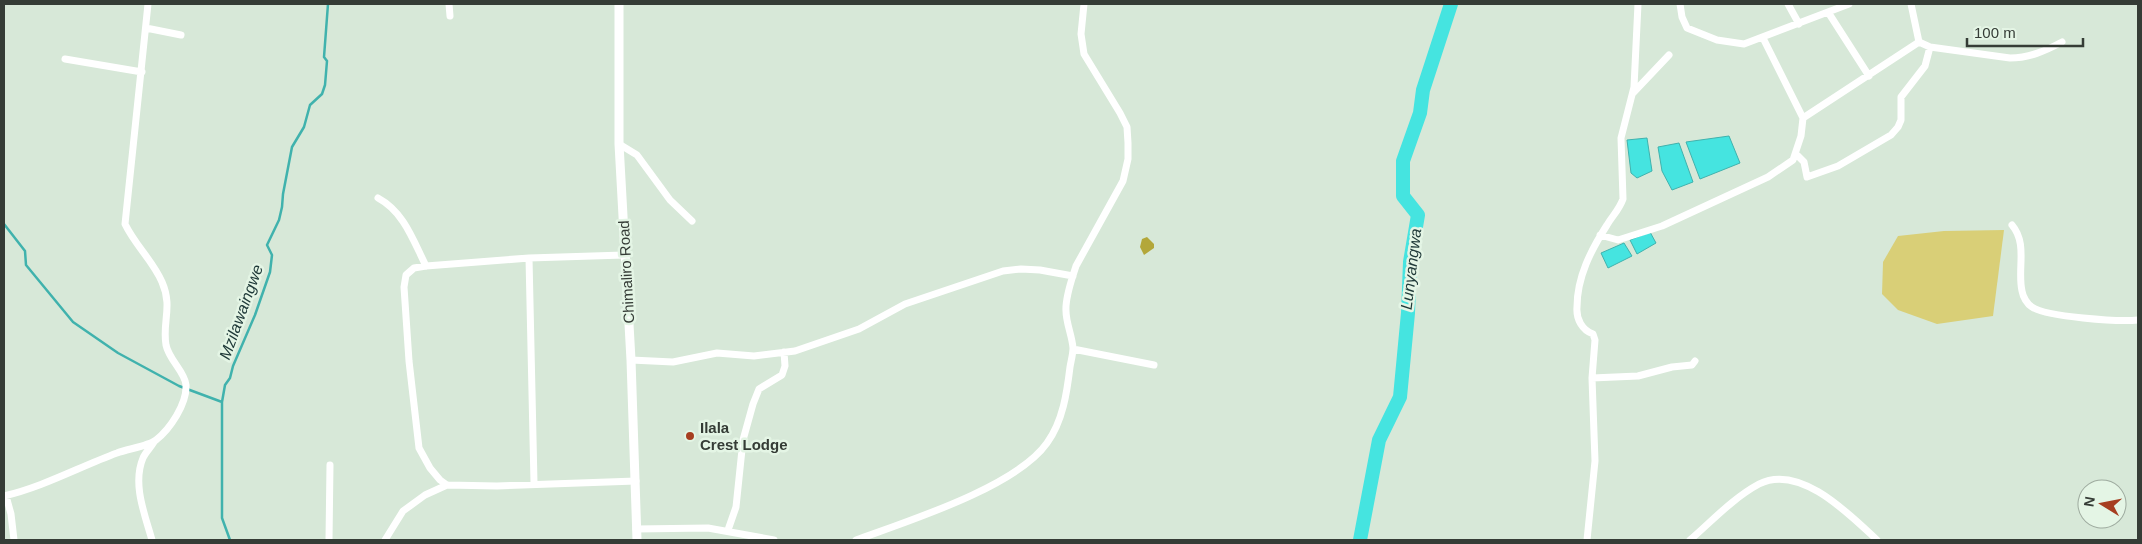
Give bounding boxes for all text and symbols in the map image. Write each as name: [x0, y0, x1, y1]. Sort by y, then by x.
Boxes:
scale bar: [1967, 15, 2083, 47]
text: 100 m: [1974, 24, 2016, 41]
street label: Chimaliro Road: [615, 220, 637, 324]
water label: Lunyangwa: [1398, 227, 1424, 311]
water label: Mzilawaingwe: [216, 262, 266, 362]
place label: Ilala Crest Lodge: [700, 419, 788, 453]
marker: Ilala Crest Lodge: [684, 430, 696, 442]
north arrow: [2077, 479, 2127, 529]
text: N: [2080, 495, 2098, 508]

